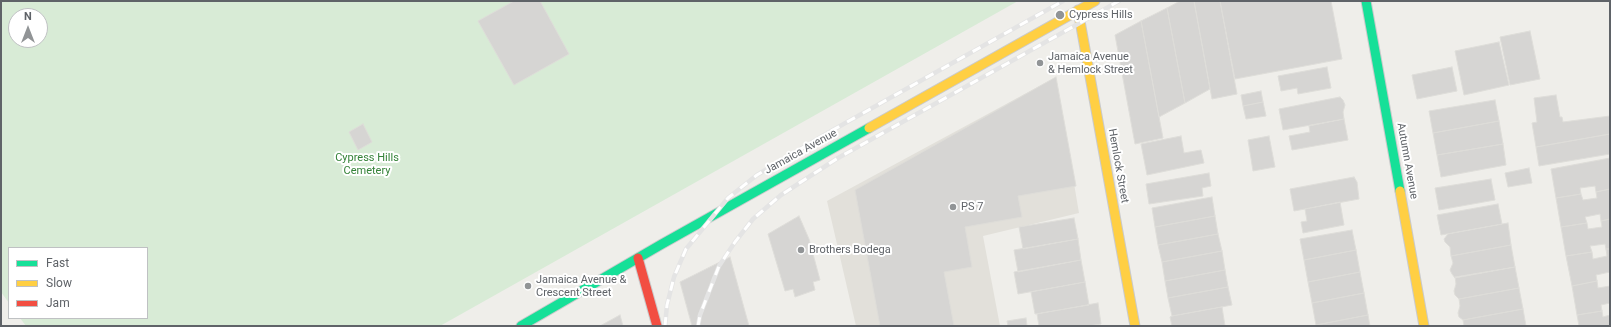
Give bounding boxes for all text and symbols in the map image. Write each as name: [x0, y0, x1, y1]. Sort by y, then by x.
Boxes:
north arrow: [8, 8, 48, 48]
place label: Cypress Hills: [1069, 8, 1133, 22]
marker: Cypress Hills: [1054, 9, 1066, 21]
text: N: [24, 10, 32, 23]
place label: Jamaica Avenue & Hemlock Street: [1048, 50, 1133, 76]
marker: Jamaica Avenue & Hemlock Street: [1035, 58, 1045, 68]
street label: Autumn Avenue: [1394, 122, 1420, 200]
street label: Jamaica Avenue: [762, 127, 840, 177]
street label: Hemlock Street: [1105, 128, 1131, 204]
park label: Cypress Hills Cemetery: [335, 151, 399, 177]
place label: PS 7: [961, 200, 983, 214]
marker: PS 7: [948, 202, 958, 212]
place label: Brothers Bodega: [809, 243, 891, 257]
marker: Brothers Bodega: [796, 245, 806, 255]
legend: [8, 247, 148, 319]
text: Fast: [46, 256, 69, 270]
place label: Jamaica Avenue & Crescent Street: [536, 273, 626, 299]
text: Slow: [46, 276, 72, 290]
marker: Jamaica Avenue & Crescent Street: [523, 281, 533, 291]
text: Jam: [46, 296, 70, 310]

